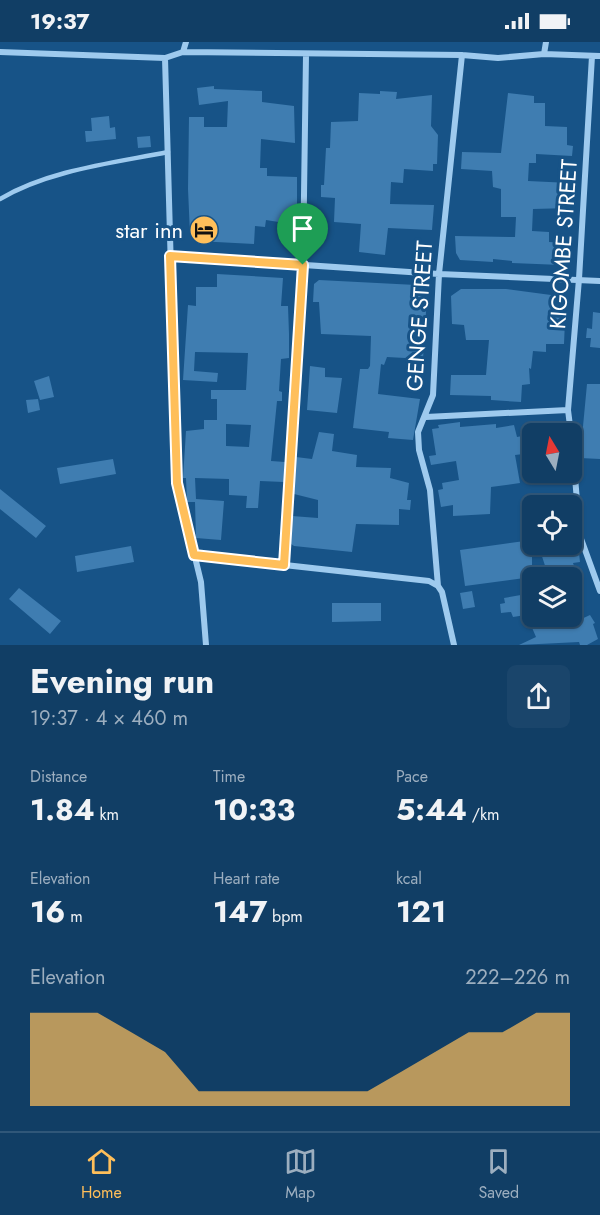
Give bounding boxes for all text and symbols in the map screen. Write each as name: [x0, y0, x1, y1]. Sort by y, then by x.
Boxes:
text: 19:37: [30, 5, 90, 37]
street label: KIGOMBE STREET: [541, 157, 585, 330]
pin: [277, 203, 328, 265]
icon: arrive: [286, 212, 319, 245]
place label: star inn: [115, 214, 183, 246]
hotel icon: star inn: [188, 214, 220, 246]
street label: GENGE STREET: [398, 239, 440, 392]
north arrow: [522, 423, 582, 483]
map controls: [522, 423, 582, 627]
button: locate: [522, 495, 582, 555]
button: layers: [522, 567, 582, 627]
text: Evening run: [30, 658, 214, 705]
button: share: [507, 665, 570, 728]
text: 19:37 · 4 × 460 m: [30, 704, 188, 733]
text: Distance: [30, 765, 87, 788]
text: Time: [213, 765, 245, 788]
text: Pace: [396, 765, 428, 788]
text: 1.84: [30, 788, 95, 831]
text: 10:33: [213, 788, 295, 831]
text: 5:44: [396, 788, 467, 831]
text: km: [95, 803, 119, 826]
text: /km: [467, 803, 499, 826]
text: Elevation: [30, 867, 90, 890]
text: Heart rate: [213, 867, 280, 890]
text: kcal: [396, 867, 422, 890]
text: 16: [30, 890, 65, 933]
text: 147: [213, 890, 267, 933]
text: 121: [396, 890, 446, 933]
text: m: [65, 905, 83, 928]
text: bpm: [267, 905, 303, 928]
text: Elevation: [30, 963, 105, 992]
text: 222–226 m: [465, 963, 570, 992]
tab: Home: [81, 1145, 122, 1204]
tab: Map: [284, 1145, 317, 1204]
tab: Saved: [479, 1145, 519, 1204]

